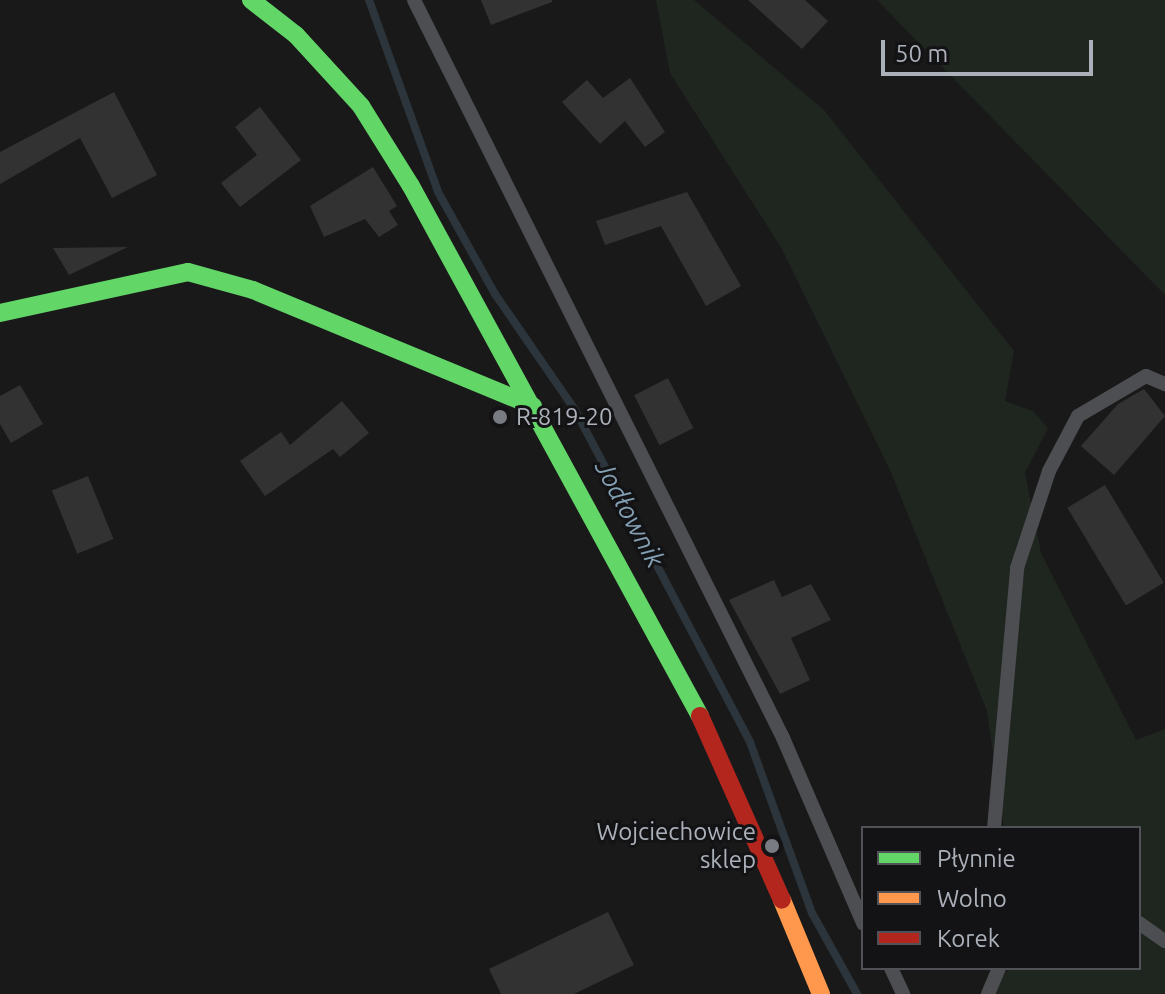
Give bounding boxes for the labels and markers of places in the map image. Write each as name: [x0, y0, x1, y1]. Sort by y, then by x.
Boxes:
place label: R-819-20: [516, 403, 612, 431]
marker: R-819-20: [491, 408, 509, 426]
place label: Wojciechowice sklep: [596, 818, 756, 874]
marker: Wojciechowice sklep: [763, 837, 781, 855]

